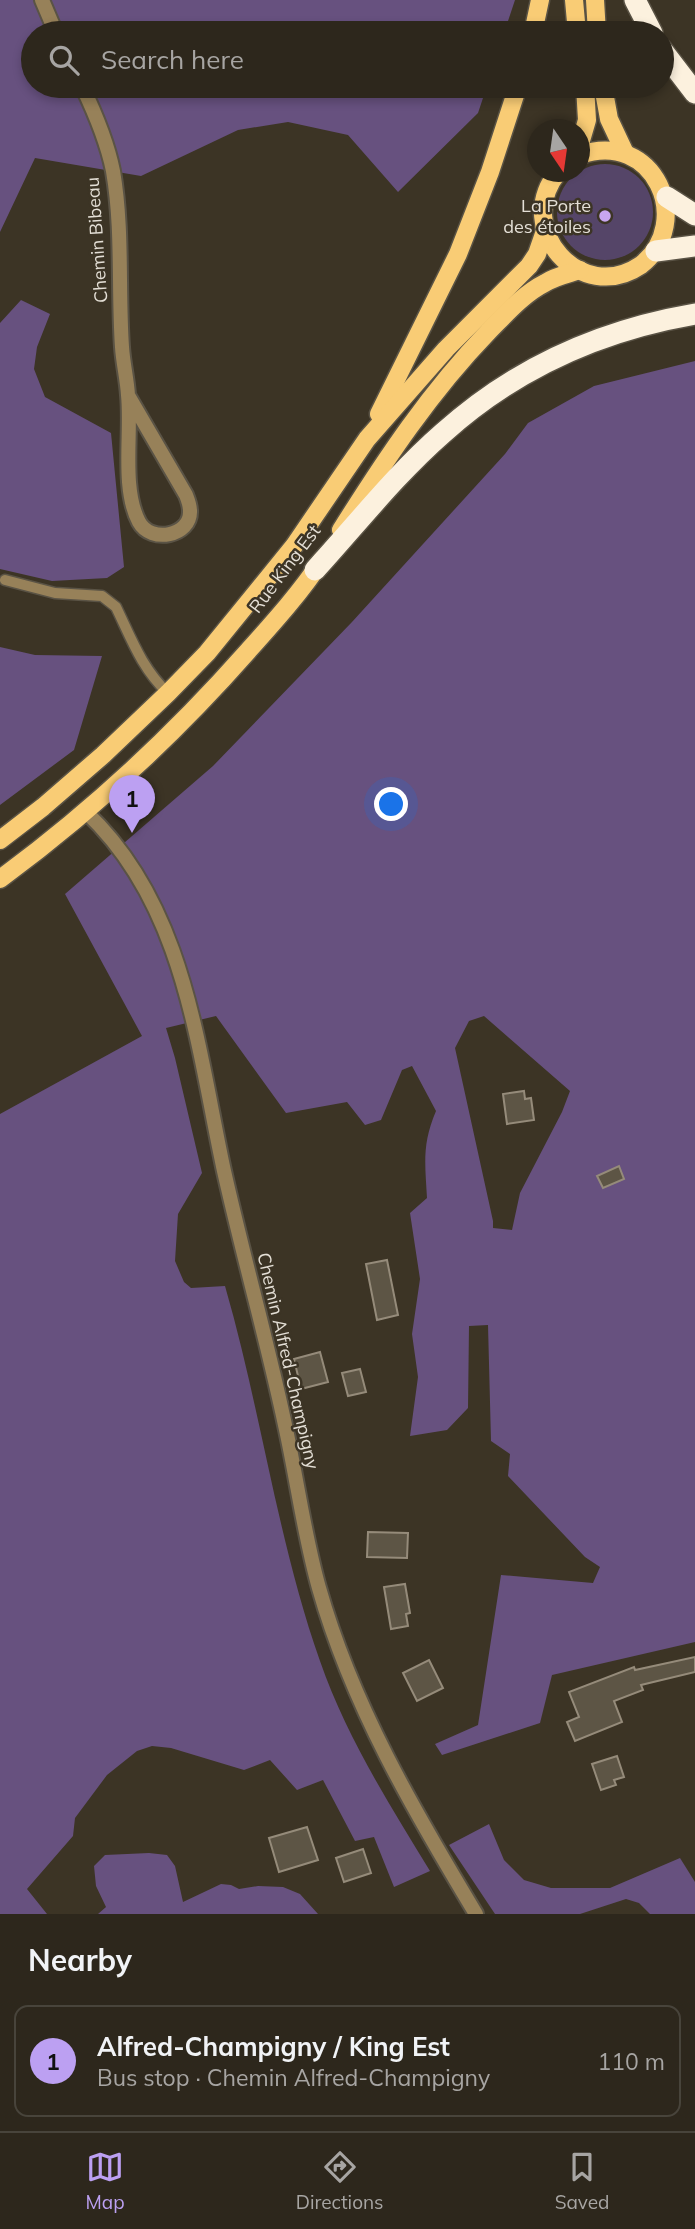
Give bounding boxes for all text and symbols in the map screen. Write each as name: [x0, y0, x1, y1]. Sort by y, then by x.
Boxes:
search box: [21, 21, 674, 98]
icon: search: [45, 41, 83, 79]
text: Search here: [101, 43, 244, 76]
north arrow: [527, 119, 590, 182]
street label: Chemin Bibeau: [81, 176, 112, 304]
place label: La Porte des étoiles: [503, 194, 591, 238]
marker: La Porte des étoiles: [597, 208, 613, 224]
street label: Rue King Est: [244, 520, 325, 617]
pin: 1: [109, 775, 155, 833]
your location: [374, 787, 408, 821]
street label: Chemin Alfred-Champigny: [252, 1250, 325, 1472]
text: Nearby: [28, 1941, 132, 1979]
text: Alfred-Champigny / King Est: [97, 2030, 450, 2063]
text: 1: [46, 2047, 60, 2076]
text: 110 m: [597, 2047, 665, 2076]
text: Bus stop · Chemin Alfred-Champigny: [97, 2063, 490, 2092]
tab: Map: [86, 2148, 125, 2214]
tab: Directions: [296, 2148, 384, 2214]
tab: Saved: [555, 2148, 609, 2214]

